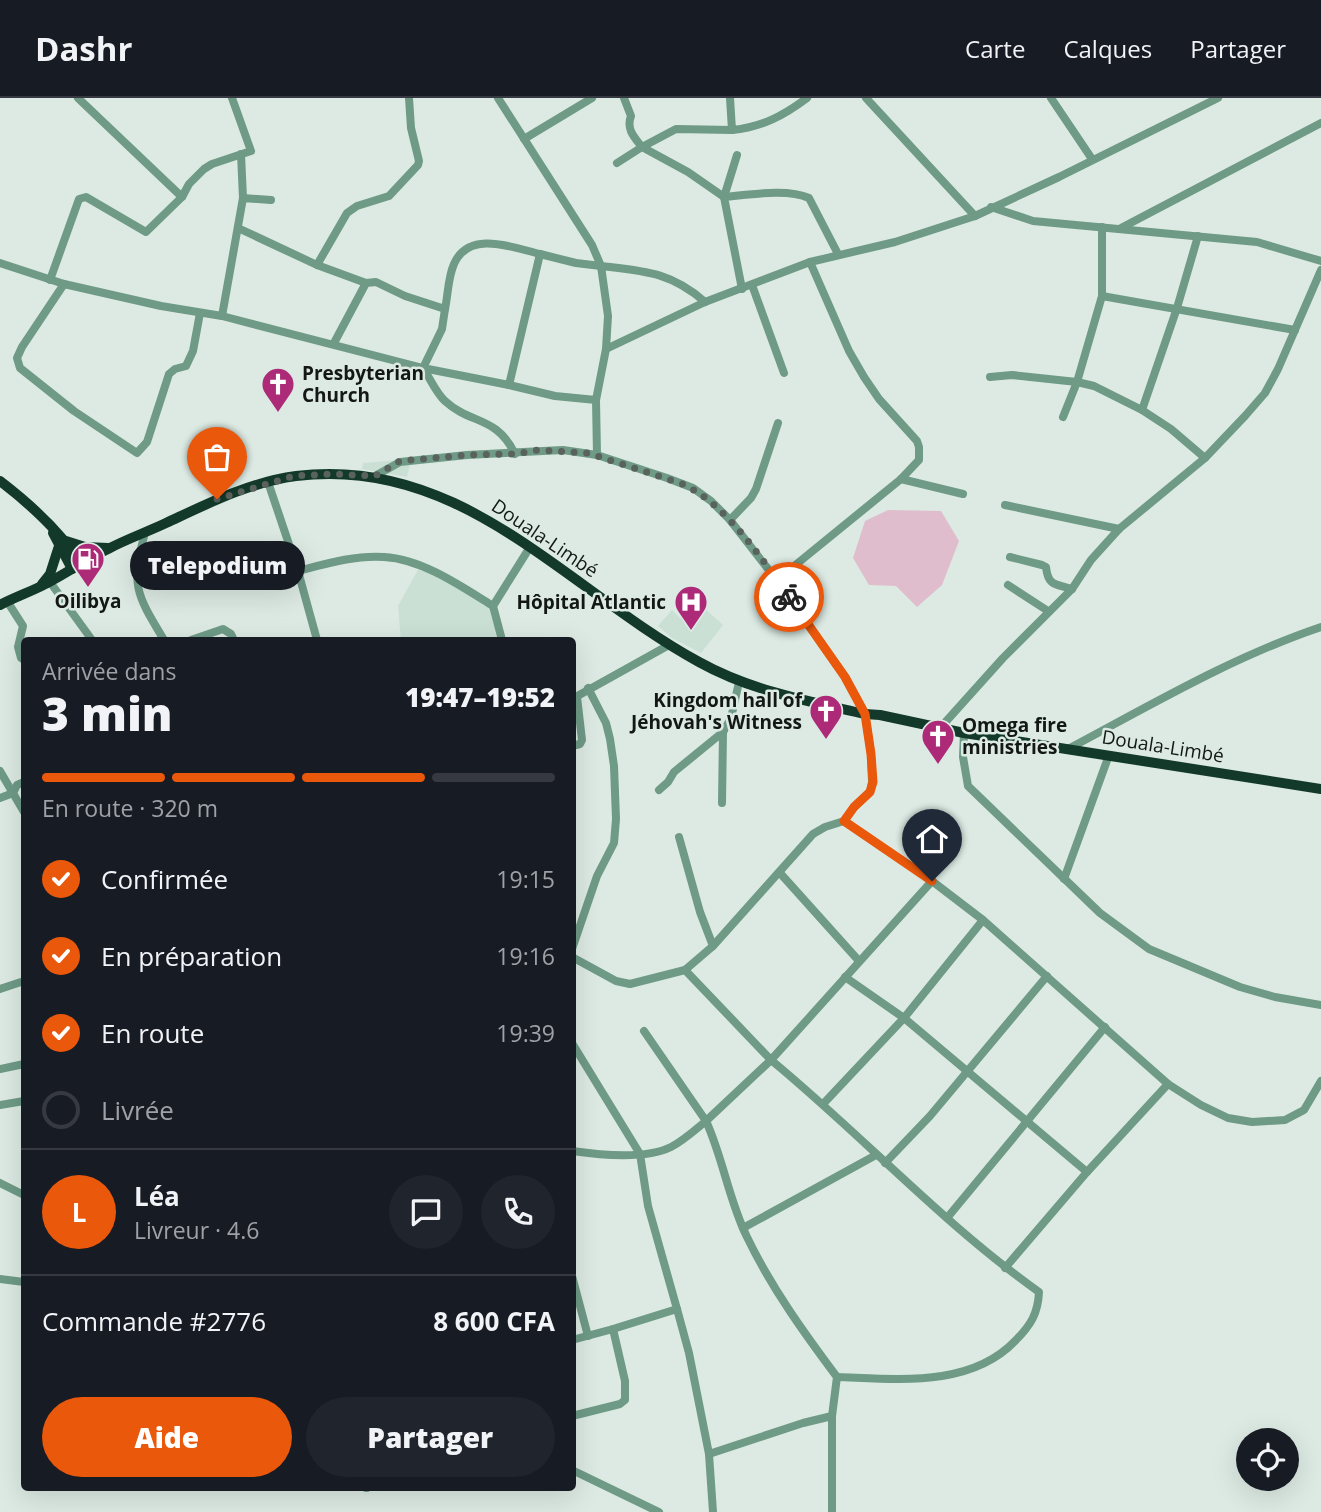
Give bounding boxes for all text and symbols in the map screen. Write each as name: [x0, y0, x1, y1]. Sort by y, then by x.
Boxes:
text: Dashr: [35, 26, 132, 71]
text: Carte: [965, 32, 1025, 65]
text: Calques: [1063, 32, 1152, 65]
text: Partager: [1190, 32, 1286, 65]
place label: Presbyterian Church: [302, 360, 424, 408]
church icon: Presbyterian Church: [259, 365, 297, 414]
pin: [187, 427, 247, 499]
icon: bag: [198, 438, 236, 476]
street label: Douala-Limbé: [487, 493, 603, 583]
fuel station icon: Oilibya: [69, 540, 107, 589]
callout: Telepodium: [130, 541, 304, 590]
text: Telepodium: [148, 549, 287, 581]
courier: [754, 562, 824, 632]
icon: bike: [770, 578, 808, 616]
hospital icon: Hôpital Atlantic: [672, 583, 710, 632]
place label: Oilibya: [55, 588, 121, 614]
place label: Hôpital Atlantic: [516, 589, 666, 615]
text: Arrivée dans: [42, 655, 176, 687]
text: 19:47–19:52: [405, 679, 555, 715]
text: 3 min: [42, 682, 173, 744]
place label: Kingdom hall of Jéhovah's Witness: [629, 687, 804, 735]
church icon: Kingdom hall of Jéhovah's Witness: [807, 692, 845, 741]
place label: Omega fire ministries: [962, 712, 1067, 760]
church icon: Omega fire ministries: [919, 717, 957, 766]
street label: Douala-Limbé: [1100, 724, 1226, 768]
text: En route · 320 m: [42, 792, 218, 824]
pin: [902, 809, 962, 881]
icon: home: [913, 820, 951, 858]
icon: check: [42, 860, 80, 898]
text: Confirmée: [101, 861, 228, 897]
text: 19:15: [496, 863, 555, 895]
icon: check: [42, 937, 80, 975]
text: En préparation: [101, 938, 282, 974]
text: 19:16: [496, 940, 555, 972]
icon: check: [42, 1014, 80, 1052]
text: En route: [101, 1015, 204, 1051]
text: 19:39: [496, 1017, 555, 1049]
text: Livrée: [101, 1092, 174, 1128]
button: chat: [389, 1175, 463, 1249]
button: phone: [481, 1175, 555, 1249]
text: Léa: [134, 1178, 180, 1214]
text: L: [72, 1194, 86, 1230]
text: Livreur · 4.6: [134, 1214, 259, 1246]
text: Commande #2776: [42, 1303, 266, 1339]
text: 8 600 CFA: [433, 1303, 555, 1339]
button: Aide: [42, 1397, 292, 1477]
button: Partager: [306, 1397, 555, 1477]
map controls: [1236, 1428, 1299, 1491]
button: locate: [1236, 1428, 1299, 1491]

